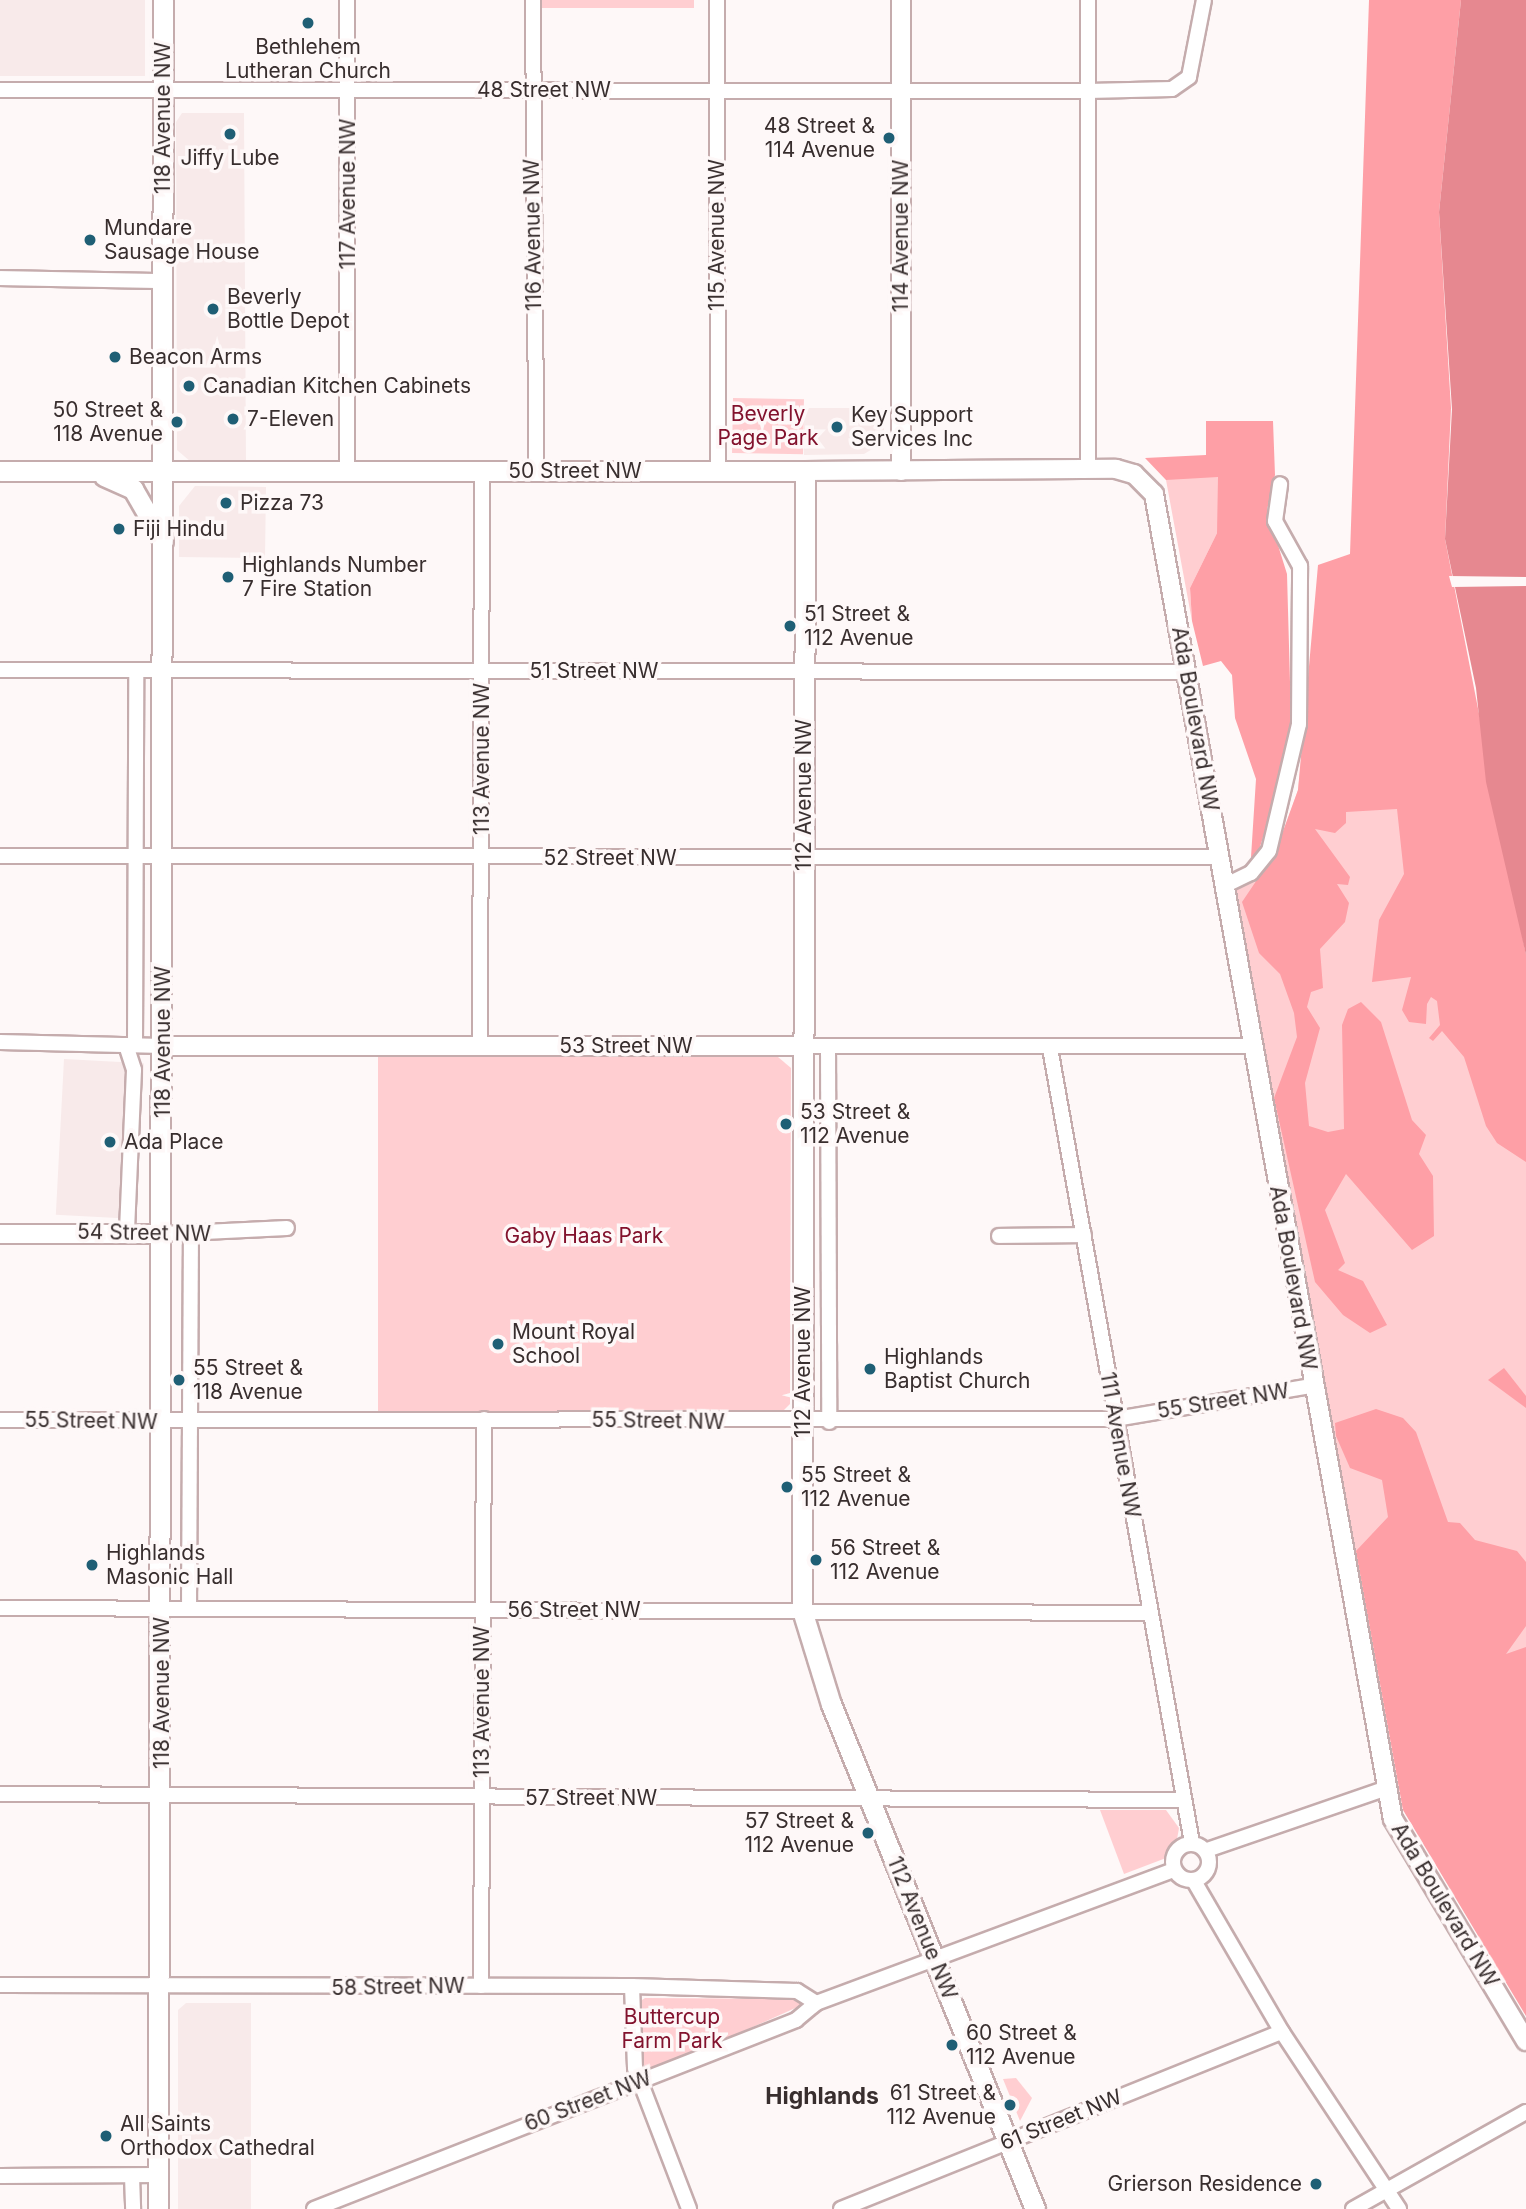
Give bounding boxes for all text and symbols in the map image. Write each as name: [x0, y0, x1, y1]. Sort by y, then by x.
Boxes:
marker: Bethlehem Lutheran Church: [300, 15, 316, 31]
place label: Bethlehem Lutheran Church: [225, 34, 391, 84]
street label: 118 Avenue NW: [150, 42, 176, 194]
street label: 48 Street NW: [477, 77, 611, 103]
place label: 48 Street & 114 Avenue: [764, 113, 875, 163]
street label: 117 Avenue NW: [335, 118, 361, 270]
marker: Jiffy Lube: [222, 126, 238, 142]
marker: 48 Street & 114 Avenue: [881, 130, 897, 146]
place label: Jiffy Lube: [181, 145, 279, 171]
street label: 116 Avenue NW: [519, 159, 547, 311]
street label: 115 Avenue NW: [704, 159, 730, 311]
street label: 114 Avenue NW: [888, 160, 914, 312]
place label: Mundare Sausage House: [104, 215, 260, 265]
marker: Mundare Sausage House: [82, 232, 98, 248]
place label: Beverly Bottle Depot: [227, 284, 350, 334]
marker: Beverly Bottle Depot: [205, 301, 221, 317]
place label: Beacon Arms: [129, 344, 262, 370]
marker: Beacon Arms: [107, 349, 123, 365]
place label: Canadian Kitchen Cabinets: [203, 373, 471, 399]
marker: Canadian Kitchen Cabinets: [181, 378, 197, 394]
place label: 50 Street & 118 Avenue: [52, 397, 163, 447]
park label: Beverly Page Park: [717, 401, 819, 451]
place label: Key Support Services Inc: [851, 402, 973, 452]
place label: 7-Eleven: [247, 406, 334, 432]
marker: 7-Eleven: [225, 411, 241, 427]
marker: 50 Street & 118 Avenue: [169, 414, 185, 430]
marker: Key Support Services Inc: [829, 419, 845, 435]
street label: 50 Street NW: [508, 458, 642, 484]
place label: Pizza 73: [240, 490, 324, 516]
marker: Pizza 73: [218, 495, 234, 511]
place label: Fiji Hindu: [133, 516, 225, 542]
marker: Fiji Hindu: [111, 521, 127, 537]
place label: Highlands Number 7 Fire Station: [242, 552, 427, 602]
marker: Highlands Number 7 Fire Station: [220, 569, 236, 585]
place label: 51 Street & 112 Avenue: [804, 601, 914, 651]
marker: 51 Street & 112 Avenue: [782, 618, 798, 634]
street label: Ada Boulevard NW: [1166, 625, 1224, 813]
street label: 51 Street NW: [530, 658, 658, 684]
street label: 113 Avenue NW: [469, 683, 495, 835]
street label: 112 Avenue NW: [791, 719, 817, 871]
street label: 52 Street NW: [543, 845, 677, 871]
street label: 118 Avenue NW: [150, 966, 176, 1118]
street label: 53 Street NW: [559, 1033, 693, 1059]
place label: 53 Street & 112 Avenue: [800, 1099, 910, 1149]
marker: 53 Street & 112 Avenue: [778, 1116, 794, 1132]
place label: Ada Place: [124, 1129, 224, 1155]
marker: Ada Place: [102, 1134, 118, 1150]
street label: Ada Boulevard NW: [1264, 1184, 1322, 1372]
street label: 54 Street NW: [77, 1219, 211, 1247]
park label: Gaby Haas Park: [505, 1223, 663, 1249]
street label: 112 Avenue NW: [790, 1286, 816, 1438]
place label: Mount Royal School: [512, 1319, 635, 1369]
marker: Mount Royal School: [490, 1336, 506, 1352]
place label: Highlands Baptist Church: [884, 1344, 1030, 1394]
place label: 55 Street & 118 Avenue: [193, 1355, 303, 1405]
marker: Highlands Baptist Church: [862, 1361, 878, 1377]
street label: 111 Avenue NW: [1095, 1370, 1145, 1520]
marker: 55 Street & 118 Avenue: [171, 1372, 187, 1388]
street label: 55 Street NW: [1155, 1378, 1291, 1424]
street label: 55 Street NW: [24, 1407, 158, 1435]
street label: 55 Street NW: [591, 1407, 725, 1435]
place label: 55 Street & 112 Avenue: [801, 1462, 911, 1512]
marker: 55 Street & 112 Avenue: [779, 1479, 795, 1495]
place label: 56 Street & 112 Avenue: [830, 1535, 940, 1585]
place label: Highlands Masonic Hall: [106, 1540, 233, 1590]
marker: 56 Street & 112 Avenue: [808, 1552, 824, 1568]
marker: Highlands Masonic Hall: [84, 1557, 100, 1573]
street label: 56 Street NW: [507, 1597, 641, 1623]
street label: 118 Avenue NW: [149, 1617, 175, 1769]
street label: 113 Avenue NW: [469, 1626, 495, 1778]
street label: 57 Street NW: [525, 1785, 657, 1811]
place label: 57 Street & 112 Avenue: [744, 1808, 854, 1858]
street label: Ada Boulevard NW: [1386, 1818, 1504, 1992]
marker: 57 Street & 112 Avenue: [860, 1825, 876, 1841]
street label: 112 Avenue NW: [882, 1853, 962, 2003]
street label: 58 Street NW: [331, 1973, 465, 2001]
park label: Buttercup Farm Park: [621, 2004, 723, 2054]
place label: 60 Street & 112 Avenue: [966, 2020, 1077, 2070]
marker: 60 Street & 112 Avenue: [944, 2037, 960, 2053]
street label: 60 Street NW: [521, 2065, 655, 2137]
place label: 61 Street & 112 Avenue: [886, 2080, 996, 2130]
district label: Highlands: [765, 2082, 879, 2110]
street label: 61 Street NW: [996, 2084, 1126, 2156]
marker: 61 Street & 112 Avenue: [1002, 2097, 1018, 2113]
place label: All Saints Orthodox Cathedral: [120, 2111, 315, 2161]
marker: All Saints Orthodox Cathedral: [98, 2128, 114, 2144]
place label: Grierson Residence: [1108, 2171, 1302, 2197]
marker: Grierson Residence: [1308, 2176, 1324, 2192]

